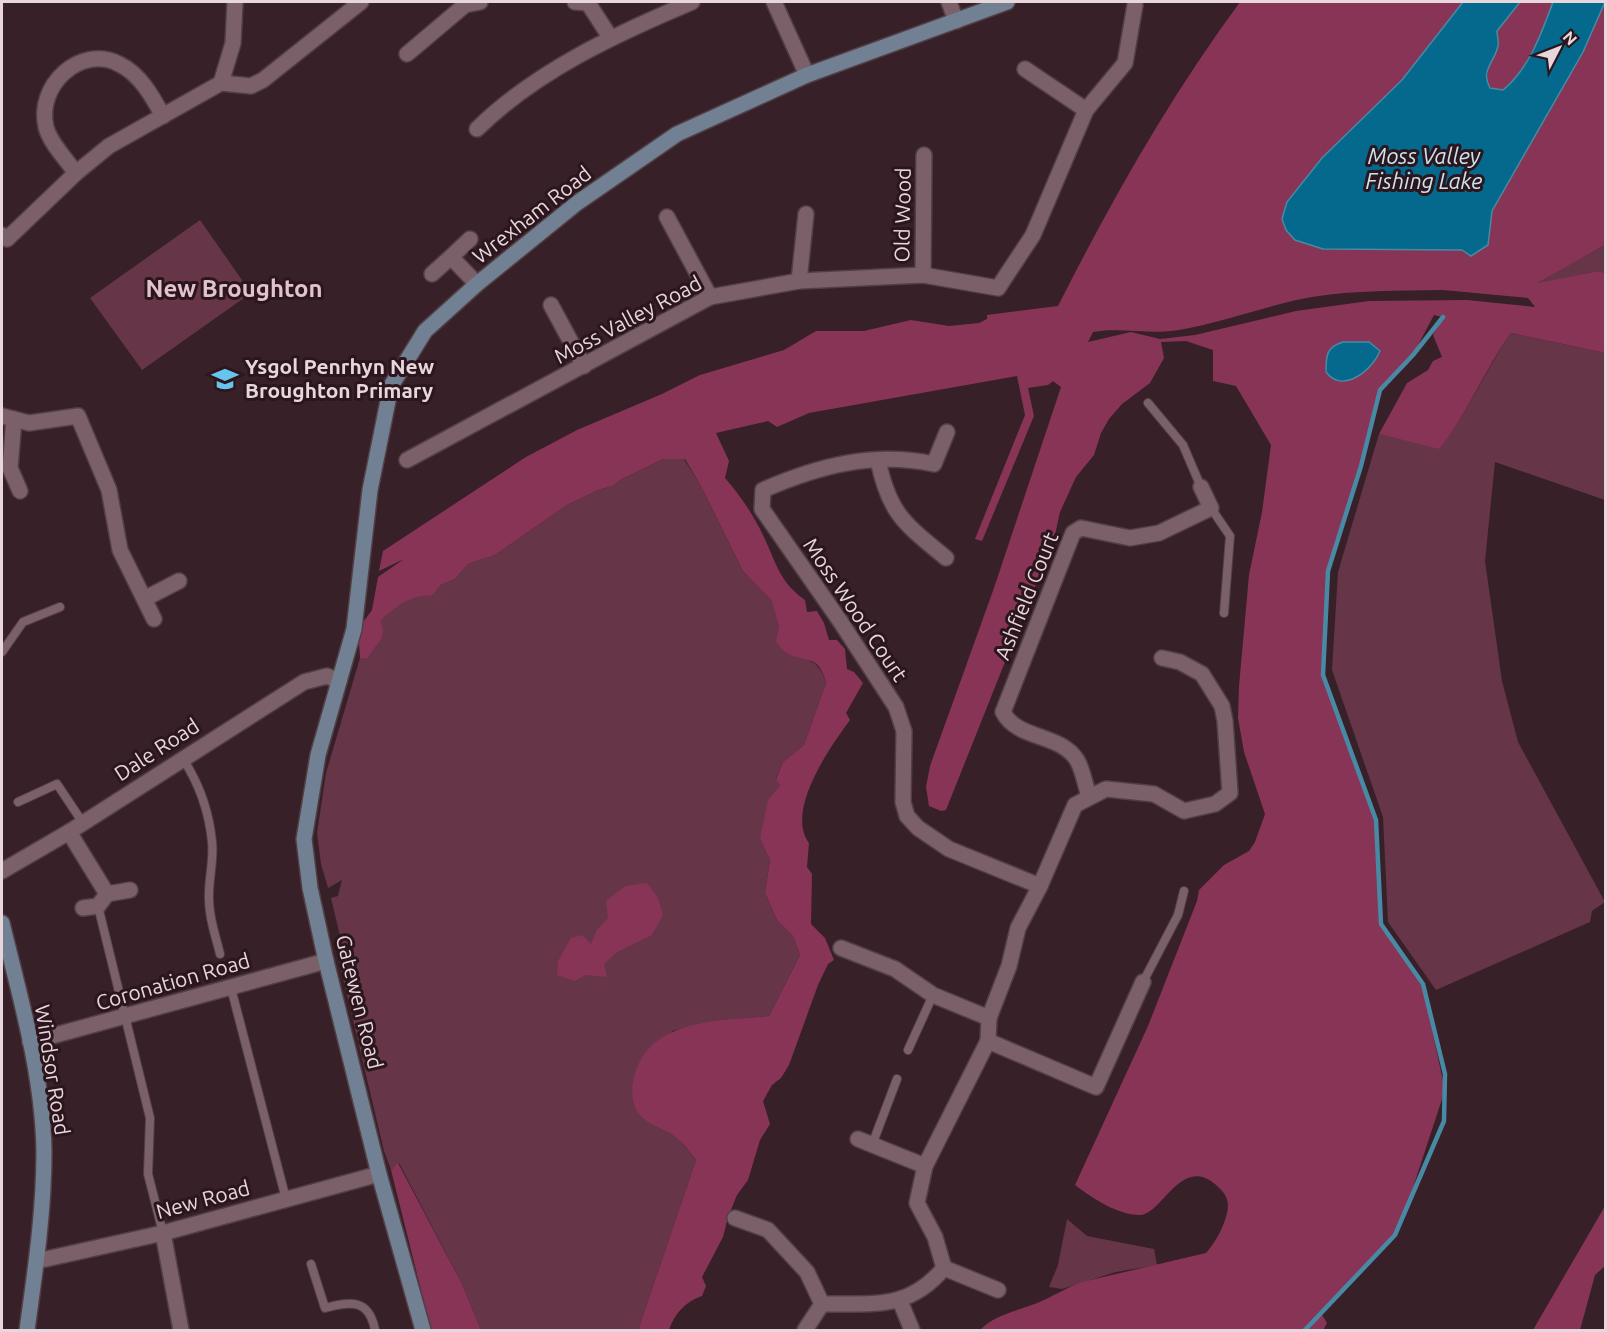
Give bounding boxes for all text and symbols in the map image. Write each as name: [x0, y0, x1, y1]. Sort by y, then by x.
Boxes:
north arrow: [1529, 18, 1589, 78]
text: N: [1559, 28, 1581, 48]
water label: Moss Valley Fishing Lake: [1366, 143, 1482, 193]
street label: Wrexham Road: [467, 161, 595, 268]
street label: Old Wood: [889, 167, 915, 263]
street label: Moss Valley Road: [550, 270, 705, 368]
district label: New Broughton: [146, 275, 322, 302]
place label: Ysgol Penrhyn New Broughton Primary: [245, 354, 435, 402]
school or university icon: Ysgol Penrhyn New Broughton Primary: [210, 364, 240, 394]
street label: Ashfield Court: [990, 528, 1063, 663]
street label: Moss Wood Court: [799, 533, 913, 686]
street label: Dale Road: [110, 713, 203, 785]
street label: Gatewen Road: [332, 932, 388, 1071]
street label: Coronation Road: [93, 948, 252, 1014]
street label: Windsor Road: [31, 1003, 75, 1137]
street label: New Road: [153, 1175, 252, 1223]

